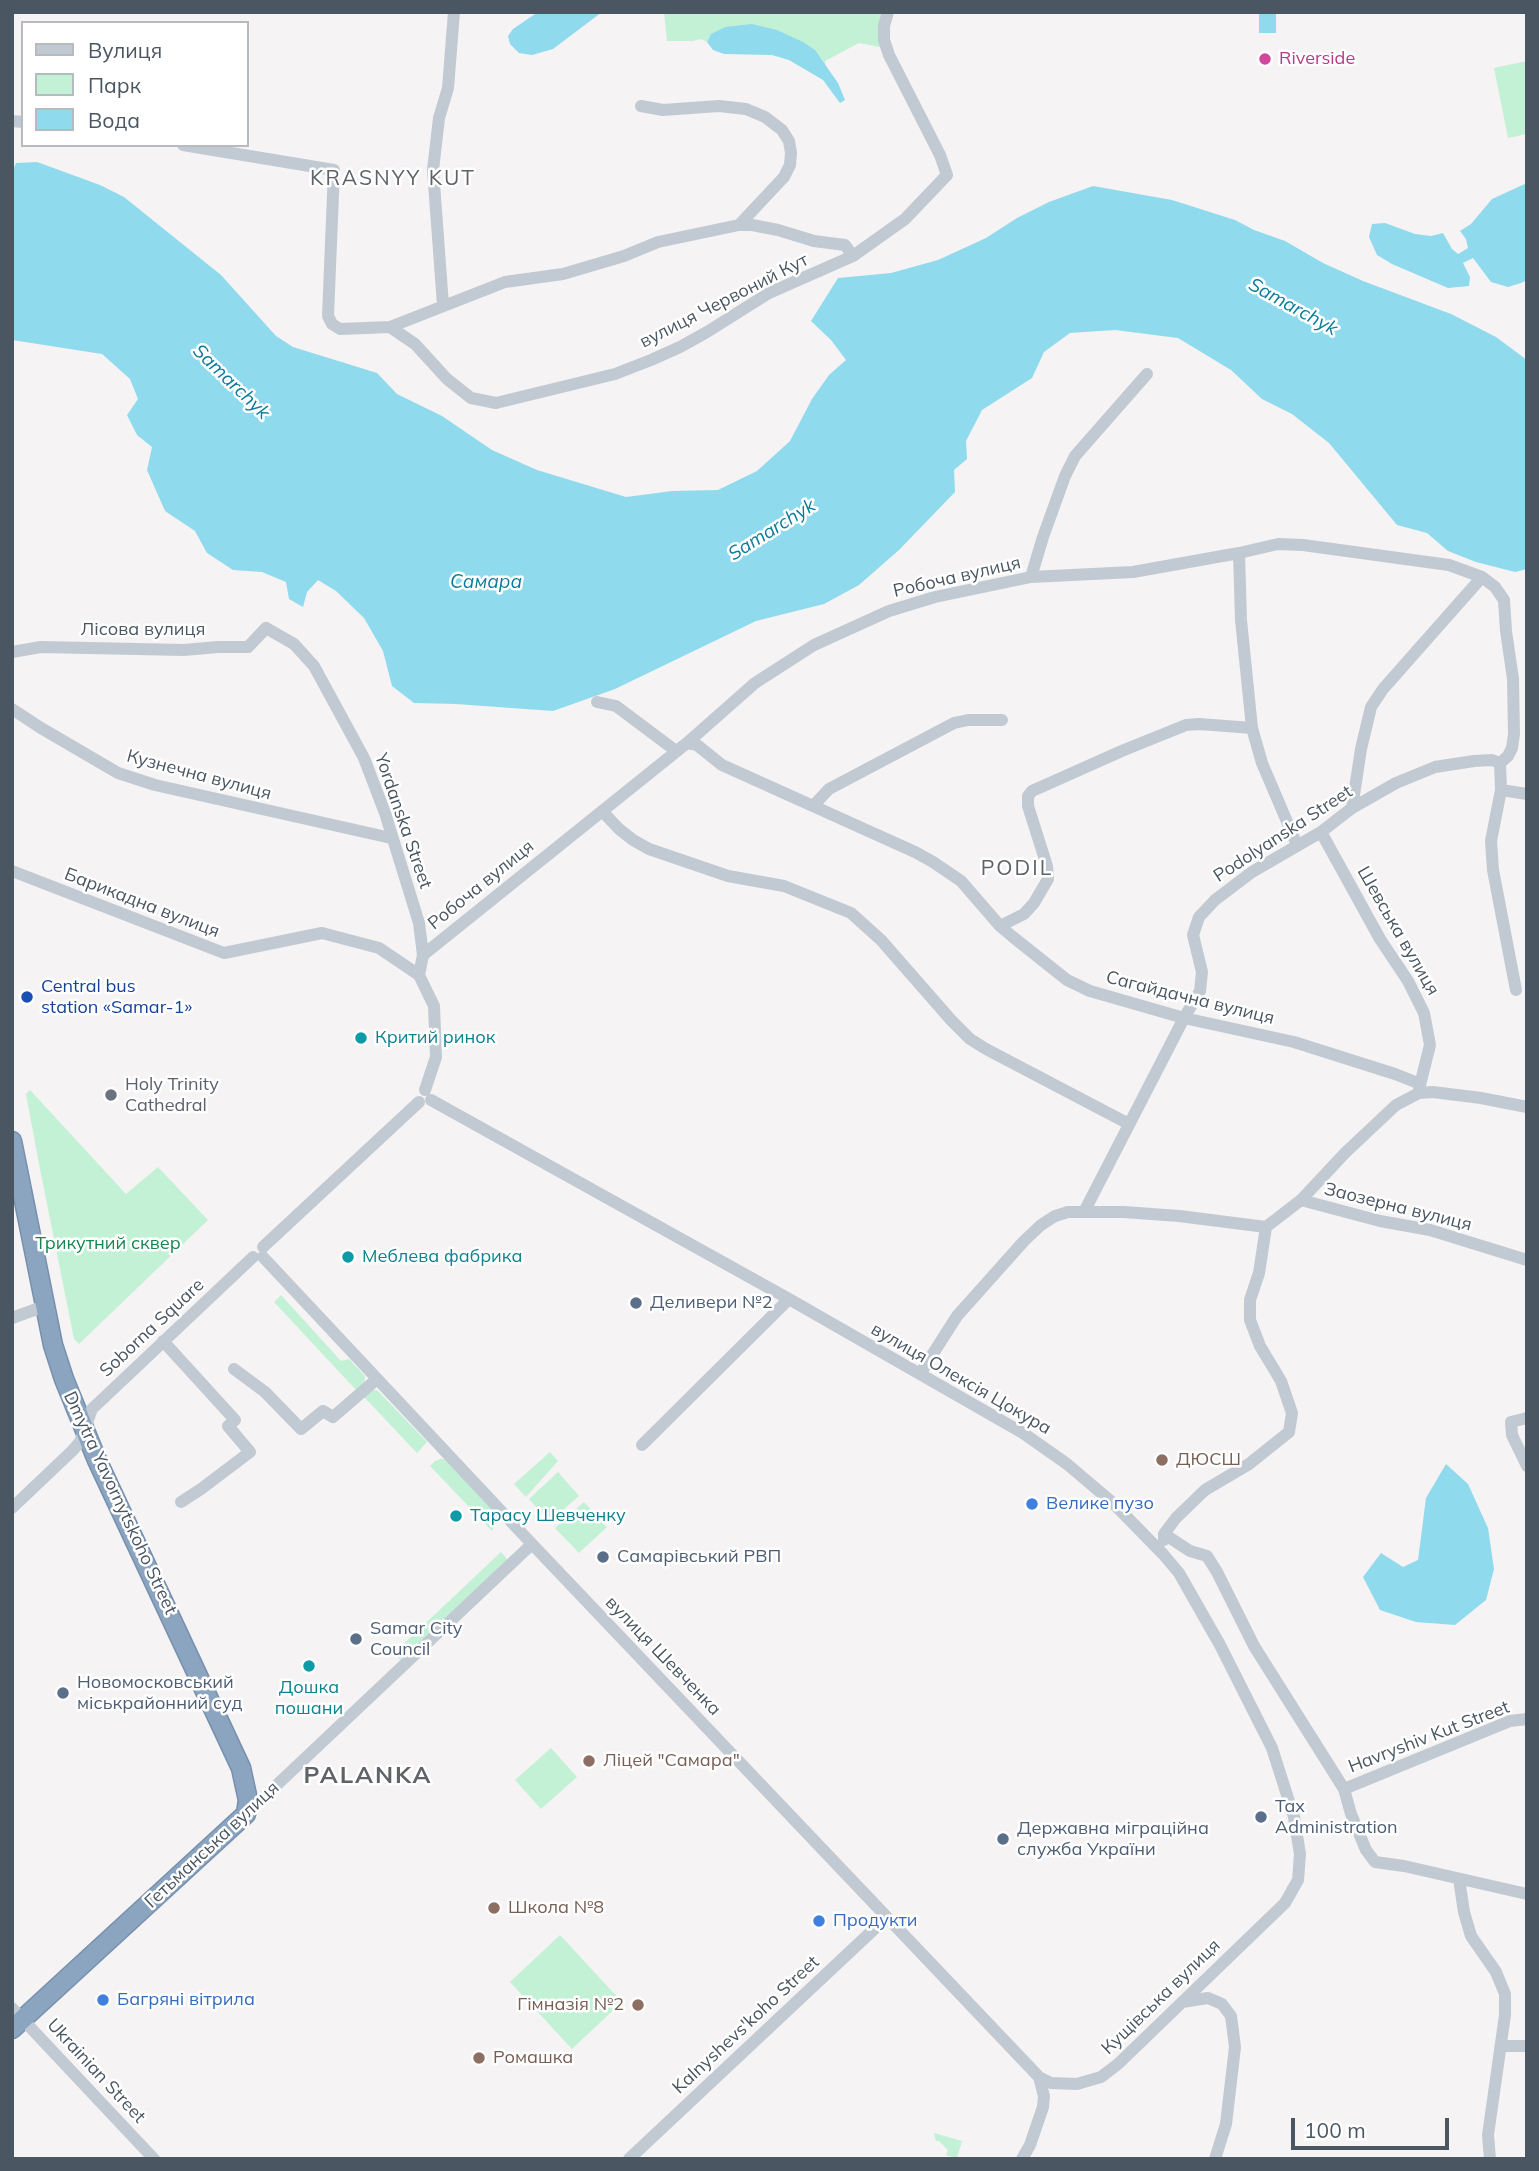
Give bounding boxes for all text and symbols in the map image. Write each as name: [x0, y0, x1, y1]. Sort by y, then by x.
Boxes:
legend: [21, 21, 248, 147]
text: Вулиця: [88, 37, 162, 63]
place label: Riverside: [1279, 48, 1355, 70]
marker: Riverside: [1257, 51, 1273, 67]
text: Парк: [88, 72, 141, 98]
text: Вода: [88, 107, 140, 133]
district label: KRASNYY KUT: [311, 166, 475, 192]
street label: вулиця Червоний Кут: [636, 249, 812, 353]
water label: Samarchyk: [1244, 273, 1342, 341]
water label: Samarchyk: [188, 340, 274, 424]
water label: Samarchyk: [724, 494, 820, 566]
street label: Робоча вулиця: [891, 552, 1023, 602]
water label: Самара: [450, 571, 522, 593]
street label: Лісова вулиця: [81, 619, 205, 641]
street label: Кузнечна вулиця: [124, 745, 274, 805]
street label: Yordanska Street: [370, 750, 436, 892]
street label: Podolyanska Street: [1210, 781, 1356, 887]
street label: Робоча вулиця: [424, 836, 538, 934]
district label: PODIL: [981, 856, 1053, 882]
street label: Барикадна вулиця: [61, 863, 223, 943]
street label: Шевська вулиця: [1352, 863, 1444, 999]
street label: Сагайдачна вулиця: [1104, 967, 1276, 1029]
place label: Central bus station «Samar-1»: [41, 976, 192, 1018]
marker: Central bus station «Samar-1»: [19, 989, 35, 1005]
place label: Критий ринок: [375, 1027, 495, 1049]
marker: Критий ринок: [353, 1030, 369, 1046]
place label: Holy Trinity Cathedral: [125, 1074, 219, 1116]
marker: Holy Trinity Cathedral: [103, 1087, 119, 1103]
street label: Заозерна вулиця: [1322, 1178, 1474, 1236]
park label: Трикутний сквер: [35, 1233, 181, 1255]
place label: Меблева фабрика: [362, 1246, 522, 1268]
marker: Меблева фабрика: [340, 1249, 356, 1265]
street label: Soborna Square: [95, 1274, 209, 1382]
place label: Деливери №2: [650, 1292, 772, 1314]
marker: Деливери №2: [628, 1295, 644, 1311]
street label: вулиця Олексія Цокура: [867, 1319, 1055, 1439]
street label: Dmytra Yavornytskoho Street: [59, 1388, 181, 1618]
place label: ДЮСШ: [1176, 1449, 1241, 1471]
marker: ДЮСШ: [1154, 1452, 1170, 1468]
place label: Велике пузо: [1046, 1493, 1154, 1515]
marker: Велике пузо: [1024, 1496, 1040, 1512]
place label: Тарасу Шевченку: [470, 1505, 626, 1527]
marker: Тарасу Шевченку: [448, 1508, 464, 1524]
place label: Самарівський РВП: [617, 1546, 781, 1568]
marker: Самарівський РВП: [595, 1549, 611, 1565]
street label: вулиця Шевченка: [601, 1592, 725, 1720]
place label: Samar City Council: [370, 1618, 462, 1660]
marker: Samar City Council: [348, 1631, 364, 1647]
marker: Дошка пошани: [301, 1658, 317, 1674]
place label: Новомосковський міськрайонний суд: [77, 1672, 243, 1714]
place label: Дошка пошани: [275, 1677, 343, 1720]
marker: Новомосковський міськрайонний суд: [55, 1685, 71, 1701]
street label: Havryshiv Kut Street: [1345, 1696, 1513, 1778]
place label: Ліцей "Самара": [603, 1750, 740, 1772]
marker: Ліцей "Самара": [581, 1753, 597, 1769]
district label: PALANKA: [304, 1762, 432, 1790]
street label: Гетьманська вулиця: [140, 1777, 284, 1913]
place label: Tax Administration: [1275, 1796, 1398, 1839]
marker: Tax Administration: [1253, 1809, 1269, 1825]
place label: Державна міграційна служба України: [1017, 1818, 1209, 1860]
marker: Державна міграційна служба України: [995, 1831, 1011, 1847]
place label: Школа №8: [508, 1897, 604, 1919]
marker: Школа №8: [486, 1900, 502, 1916]
place label: Продукти: [833, 1910, 917, 1932]
marker: Продукти: [811, 1913, 827, 1929]
street label: Кущівська вулиця: [1097, 1935, 1225, 2059]
street label: Kalnyshevsʹkoho Street: [668, 1951, 824, 2099]
place label: Багряні вітрила: [117, 1989, 255, 2011]
marker: Багряні вітрила: [95, 1992, 111, 2008]
place label: Гімназія №2: [517, 1994, 624, 2016]
marker: Гімназія №2: [630, 1997, 646, 2013]
street label: Ukrainian Street: [42, 2014, 150, 2128]
place label: Ромашка: [493, 2047, 573, 2069]
marker: Ромашка: [471, 2050, 487, 2066]
scale bar: [1294, 2104, 1452, 2148]
text: 100 m: [1304, 2117, 1366, 2143]

